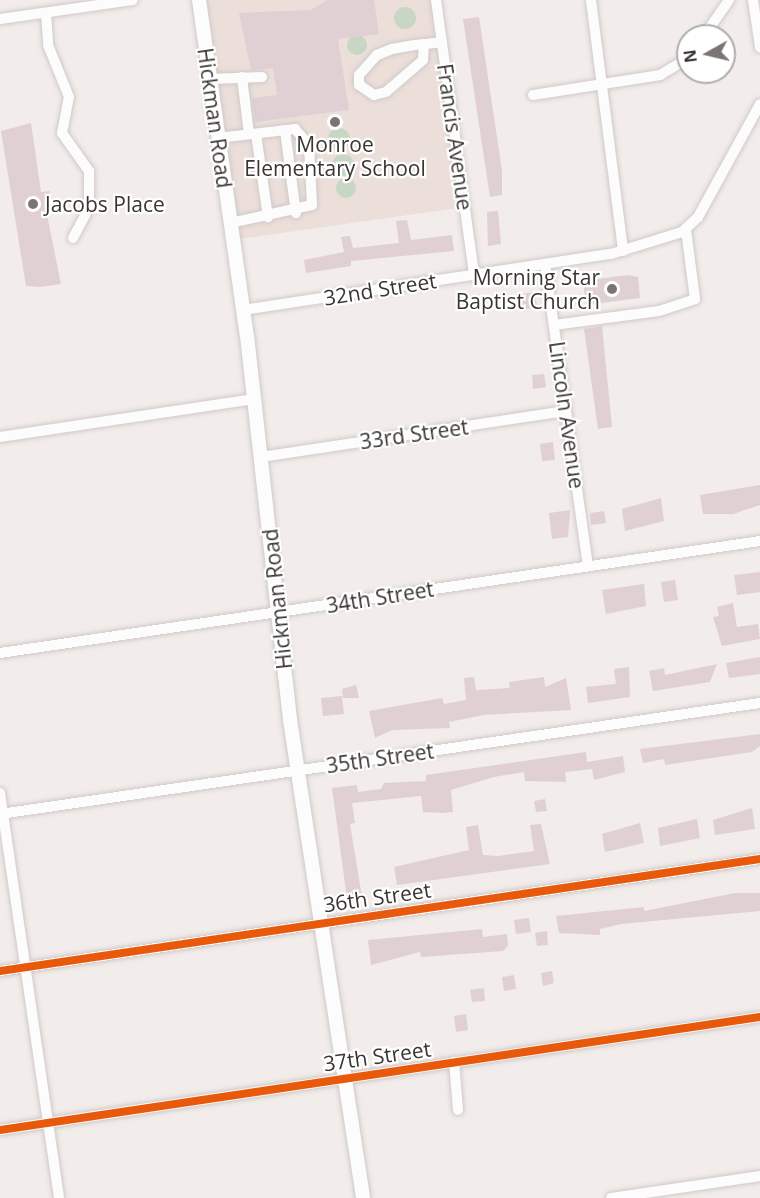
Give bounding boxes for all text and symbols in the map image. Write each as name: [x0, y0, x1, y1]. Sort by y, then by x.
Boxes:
north arrow: [676, 24, 736, 84]
street label: Hickman Road: [193, 46, 237, 190]
text: N: [678, 48, 702, 64]
street label: Francis Avenue: [432, 62, 478, 212]
marker: Monroe Elementary School: [328, 115, 342, 129]
place label: Monroe Elementary School: [244, 131, 426, 181]
place label: Jacobs Place: [45, 191, 165, 217]
marker: Jacobs Place: [26, 197, 40, 211]
place label: Morning Star Baptist Church: [456, 264, 600, 314]
street label: 32nd Street: [322, 268, 438, 310]
marker: Morning Star Baptist Church: [605, 282, 619, 296]
street label: Lincoln Avenue: [544, 340, 590, 490]
street label: 33rd Street: [358, 414, 470, 454]
street label: Hickman Road: [257, 527, 297, 671]
street label: 34th Street: [324, 576, 436, 618]
street label: 35th Street: [325, 738, 435, 778]
street label: 36th Street: [322, 877, 432, 917]
street label: 37th Street: [322, 1036, 432, 1076]

